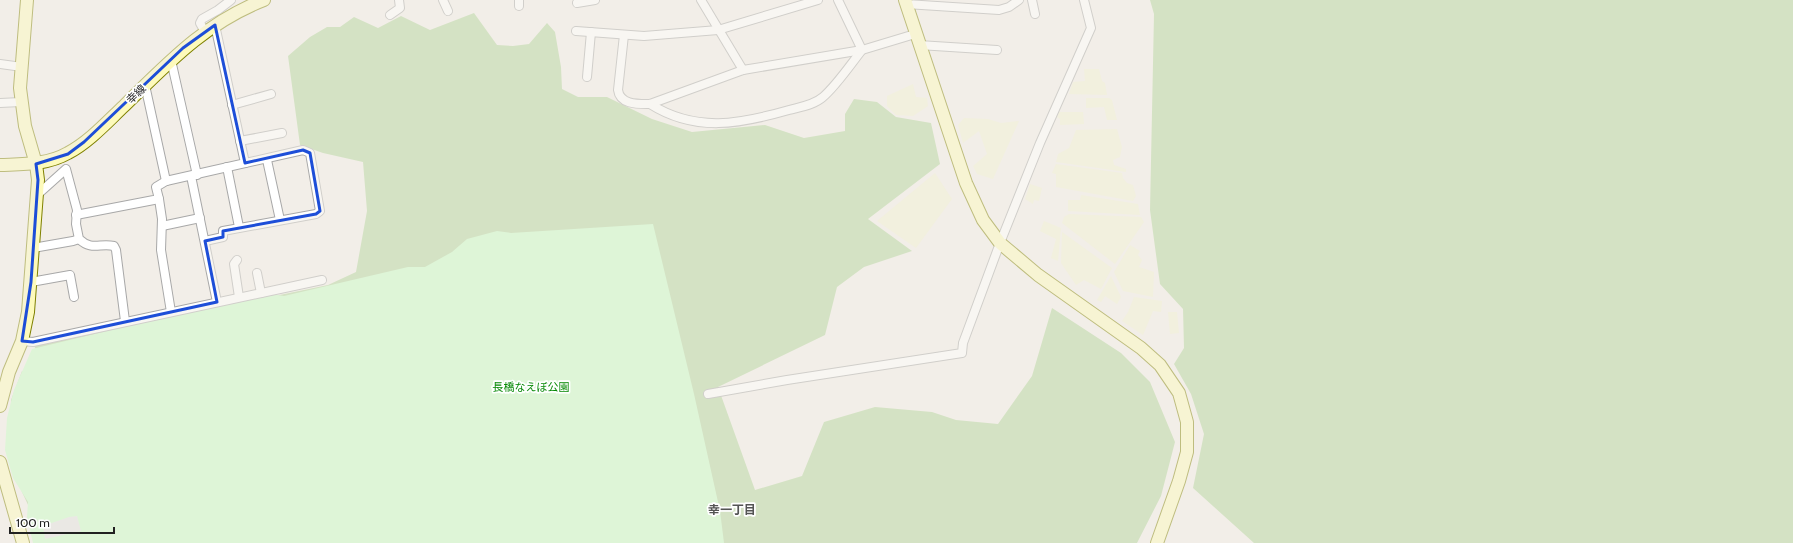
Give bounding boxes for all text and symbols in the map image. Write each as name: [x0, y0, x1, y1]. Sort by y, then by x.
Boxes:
street label: 幸線: [123, 81, 149, 107]
park label: 長橋なえぼ公園: [493, 380, 570, 394]
district label: 幸一丁目: [708, 502, 756, 517]
scale bar: [10, 509, 114, 535]
text: 100 m: [16, 515, 50, 530]

